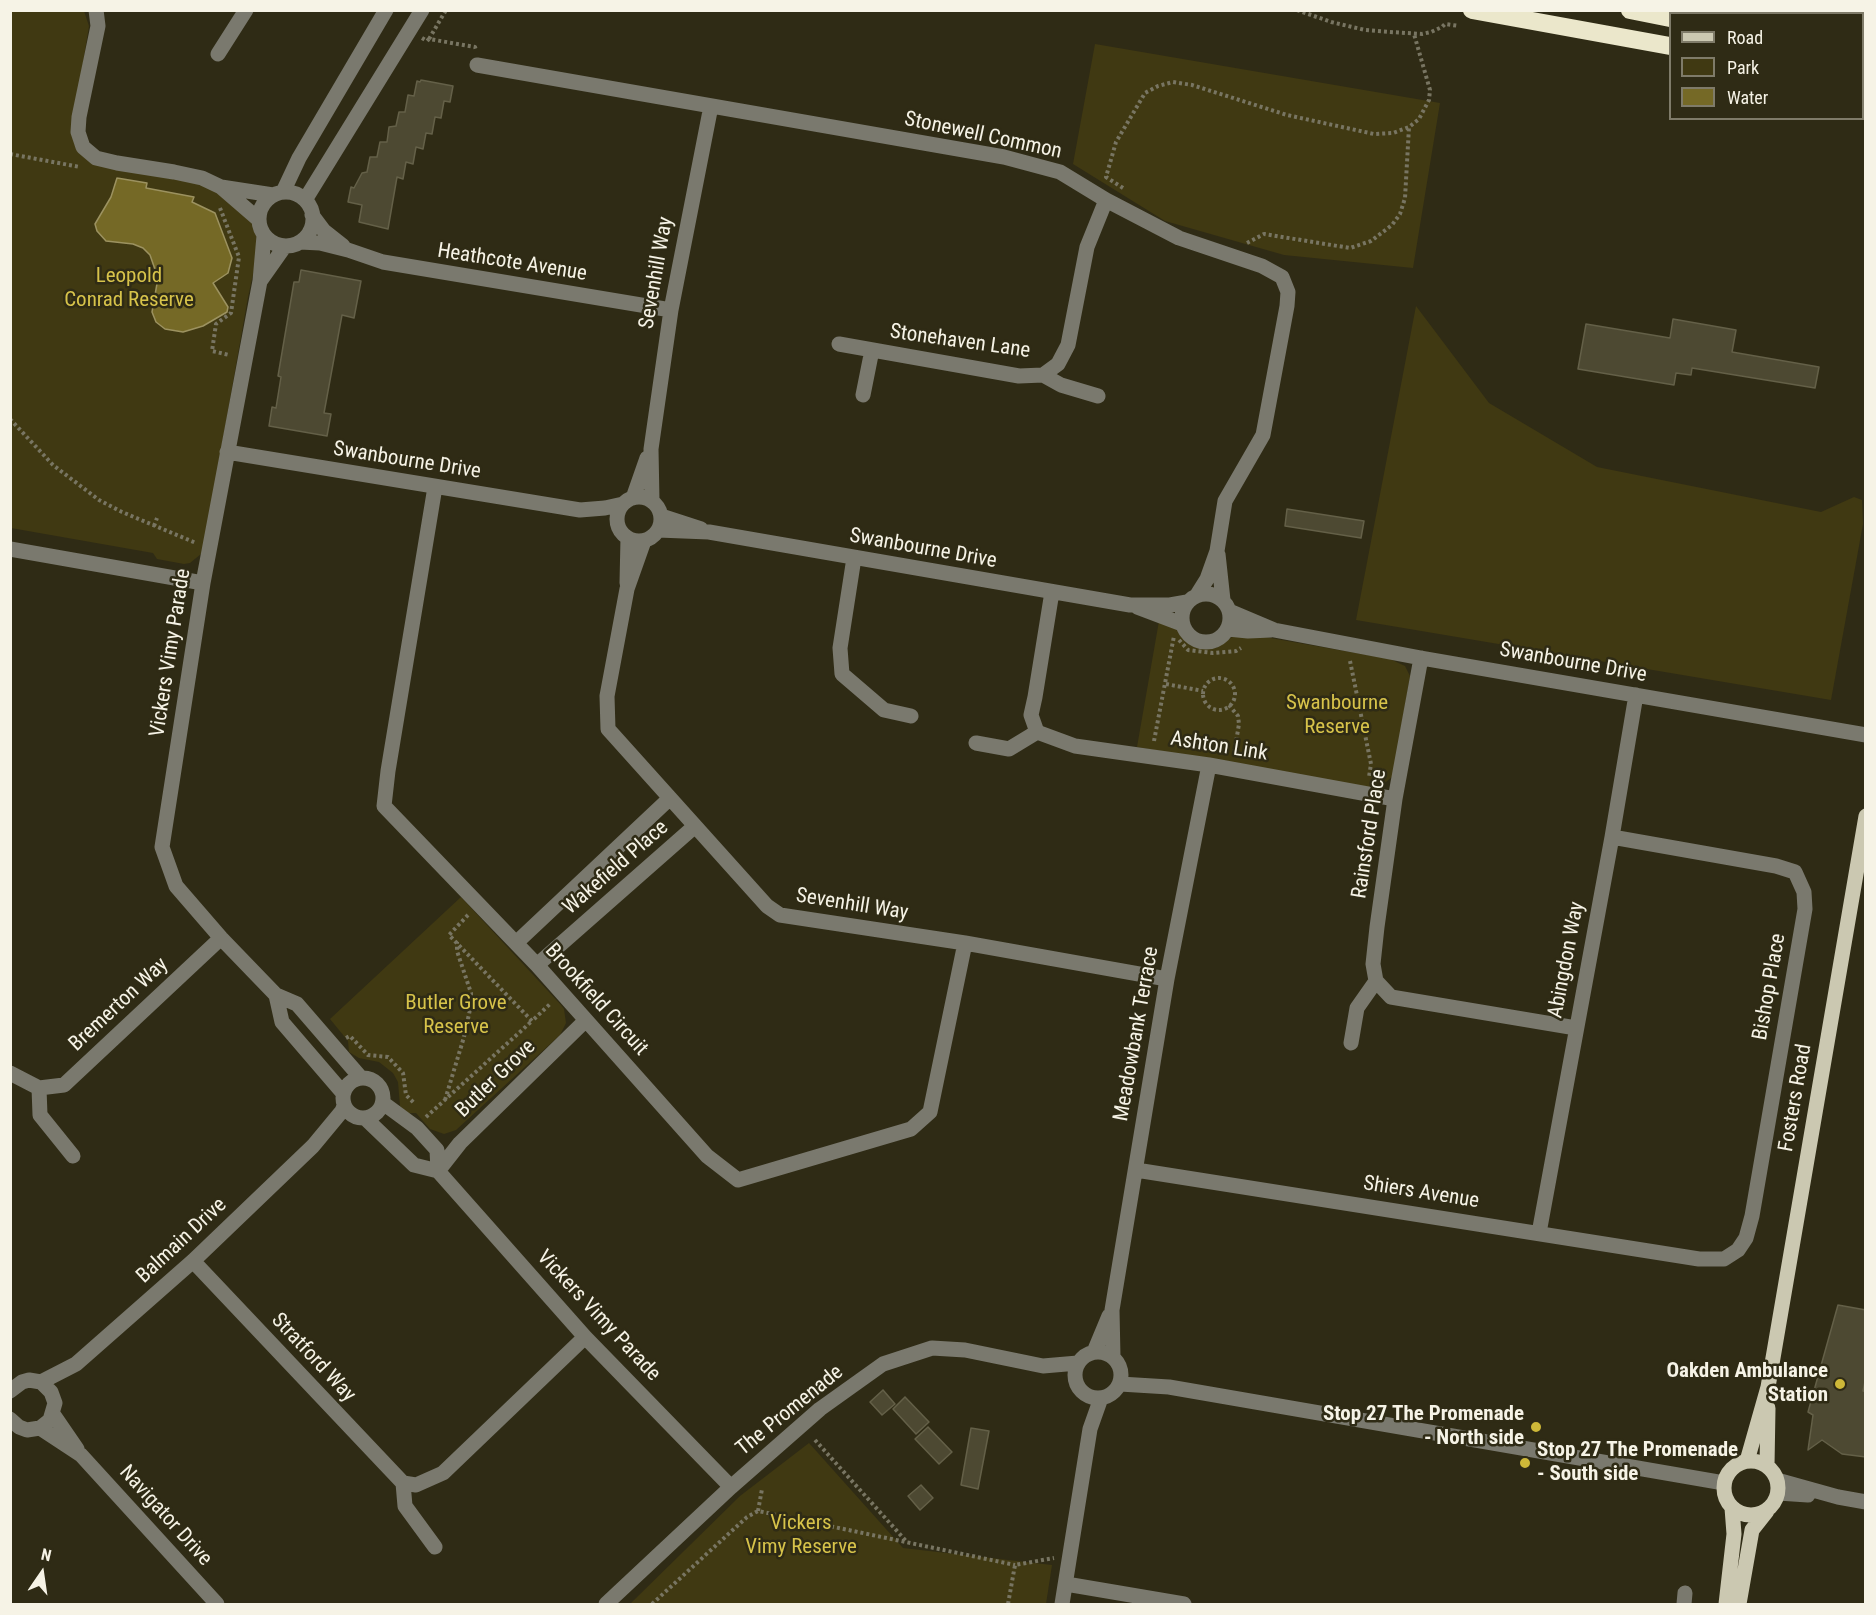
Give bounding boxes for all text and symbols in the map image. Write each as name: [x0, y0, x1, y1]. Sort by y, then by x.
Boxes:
legend: [1669, 12, 1864, 120]
text: Road: [1727, 27, 1763, 48]
text: Park: [1727, 57, 1759, 78]
text: Water: [1727, 87, 1768, 108]
street label: Stonewell Common: [902, 107, 1064, 165]
street label: Sevenhill Way: [635, 215, 679, 331]
street label: Heathcote Avenue: [436, 239, 588, 287]
park label: Leopold Conrad Reserve: [64, 264, 194, 314]
street label: Stonehaven Lane: [888, 320, 1032, 364]
street label: Swanbourne Drive: [331, 437, 483, 485]
street label: Swanbourne Drive: [847, 524, 999, 574]
street label: Vickers Vimy Parade: [145, 567, 197, 739]
street label: Swanbourne Drive: [1497, 638, 1649, 688]
park label: Swanbourne Reserve: [1286, 691, 1388, 741]
street label: Ashton Link: [1169, 727, 1269, 767]
street label: Rainsford Place: [1347, 768, 1393, 900]
street label: Wakefield Place: [558, 815, 674, 921]
street label: Sevenhill Way: [794, 884, 910, 926]
street label: Abingdon Way: [1543, 900, 1591, 1020]
street label: Bishop Place: [1748, 932, 1792, 1042]
street label: Brookfield Circuit: [539, 939, 653, 1061]
street label: Meadowbank Terrace: [1109, 945, 1165, 1123]
street label: Bremerton Way: [64, 953, 174, 1057]
park label: Butler Grove Reserve: [405, 991, 507, 1041]
street label: Butler Grove: [451, 1035, 541, 1123]
street label: Fosters Road: [1774, 1042, 1818, 1154]
street label: Shiers Avenue: [1361, 1171, 1481, 1215]
street label: Balmain Drive: [132, 1193, 232, 1289]
street label: Vickers Vimy Parade: [531, 1245, 665, 1387]
street label: Stratford Way: [265, 1308, 361, 1408]
place label: Oakden Ambulance Station: [1666, 1359, 1828, 1409]
street label: The Promenade: [731, 1360, 849, 1462]
marker: Oakden Ambulance Station: [1833, 1377, 1847, 1391]
place label: Stop 27 The Promenade - North side: [1323, 1402, 1524, 1452]
marker: Stop 27 The Promenade - North side: [1529, 1420, 1543, 1434]
place label: Stop 27 The Promenade - South side: [1537, 1438, 1738, 1488]
marker: Stop 27 The Promenade - South side: [1518, 1456, 1532, 1470]
street label: Navigator Drive: [113, 1460, 217, 1572]
park label: Vickers Vimy Reserve: [745, 1511, 857, 1561]
north arrow: [12, 1543, 72, 1603]
text: N: [39, 1545, 53, 1565]

